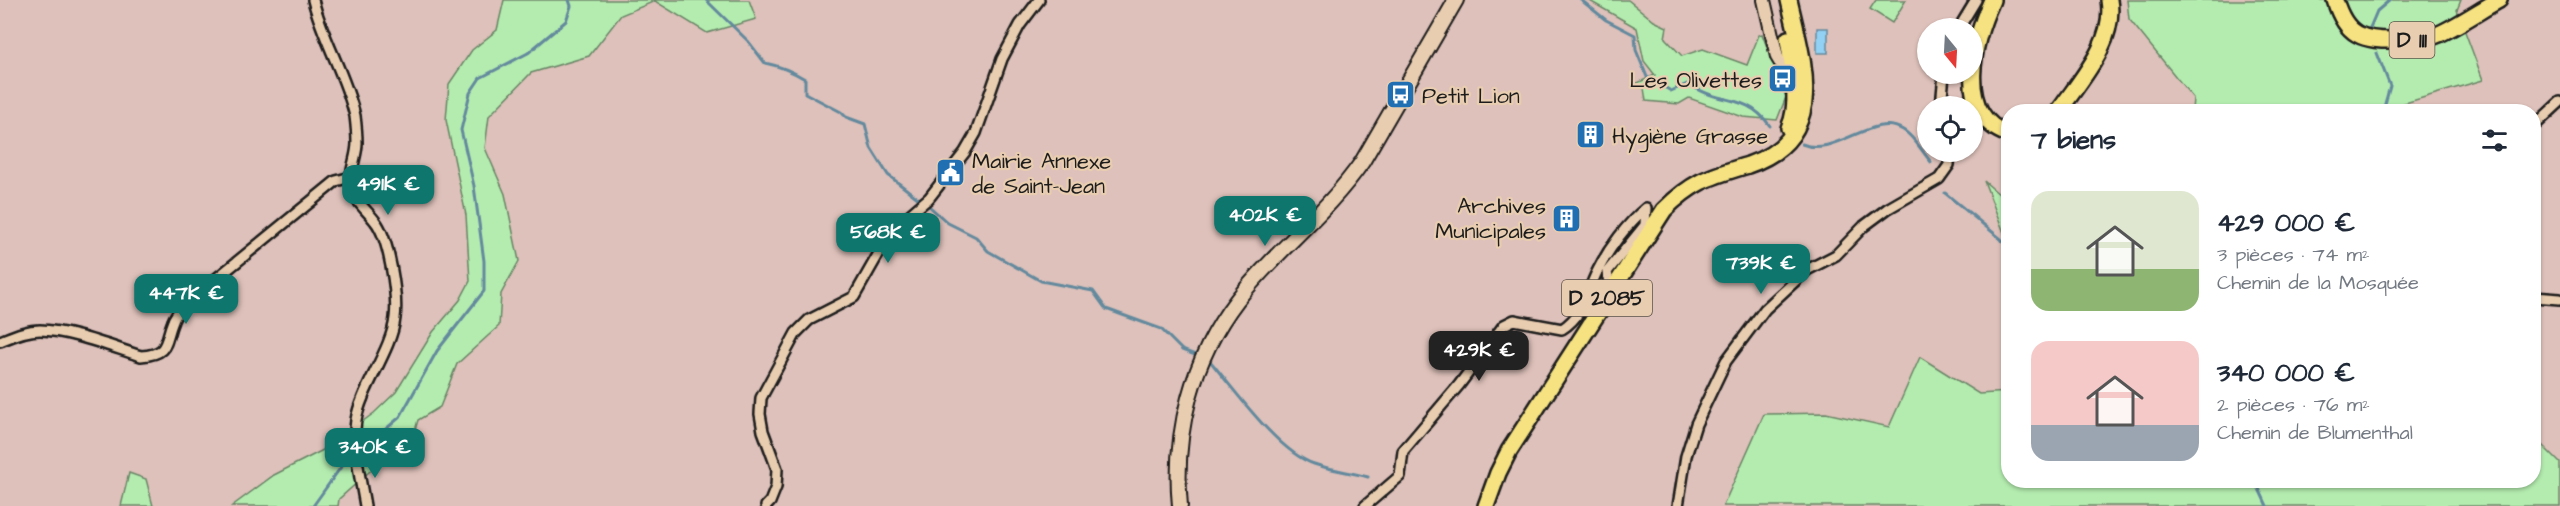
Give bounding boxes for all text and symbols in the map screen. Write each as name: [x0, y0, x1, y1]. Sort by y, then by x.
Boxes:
north arrow: [1917, 18, 1983, 84]
map controls: [1917, 18, 1983, 162]
road number: D 111: [2390, 22, 2434, 58]
bus stop icon: Les Olivettes: [1767, 63, 1799, 95]
place label: Les Olivettes: [1629, 65, 1762, 96]
bus stop icon: Petit Lion: [1385, 79, 1417, 111]
place label: Petit Lion: [1422, 81, 1520, 112]
button: locate: [1917, 96, 1983, 162]
building icon: Hygiène Grasse: [1575, 119, 1607, 151]
place label: Hygiène Grasse: [1612, 121, 1768, 153]
text: 7 biens: [2031, 122, 2116, 158]
icon: filters: [2478, 124, 2511, 157]
place label: Mairie Annexe de Saint-Jean: [972, 146, 1111, 202]
public building icon: Mairie Annexe de Saint-Jean: [935, 157, 967, 189]
pin: 491K €: [339, 165, 437, 216]
text: 491K €: [356, 170, 420, 198]
place label: Archives Municipales: [1435, 191, 1546, 247]
pin: 402K €: [1216, 196, 1314, 247]
text: 402K €: [1228, 201, 1302, 229]
building icon: Archives Municipales: [1551, 202, 1583, 234]
text: 429 000 €: [2217, 205, 2355, 241]
pin: 568K €: [839, 213, 937, 264]
icon: home: [2079, 215, 2151, 287]
text: 568K €: [850, 218, 926, 246]
text: 3 pièces · 74 m²: [2217, 241, 2370, 269]
pin: 739K €: [1712, 244, 1810, 295]
text: 739K €: [1726, 249, 1796, 277]
text: Chemin de la Mosquée: [2217, 269, 2419, 297]
pin: 447K €: [137, 274, 235, 325]
text: 447K €: [148, 279, 224, 307]
road number: D 2085: [1562, 280, 1652, 316]
pin: 429K €: [1430, 331, 1528, 382]
text: 429K €: [1443, 336, 1515, 364]
text: 340 000 €: [2217, 355, 2355, 391]
icon: home: [2079, 365, 2151, 437]
text: 2 pièces · 76 m²: [2217, 391, 2370, 419]
text: Chemin de Blumenthal: [2217, 419, 2413, 447]
pin: 340K €: [326, 428, 424, 479]
text: 340K €: [339, 433, 411, 461]

